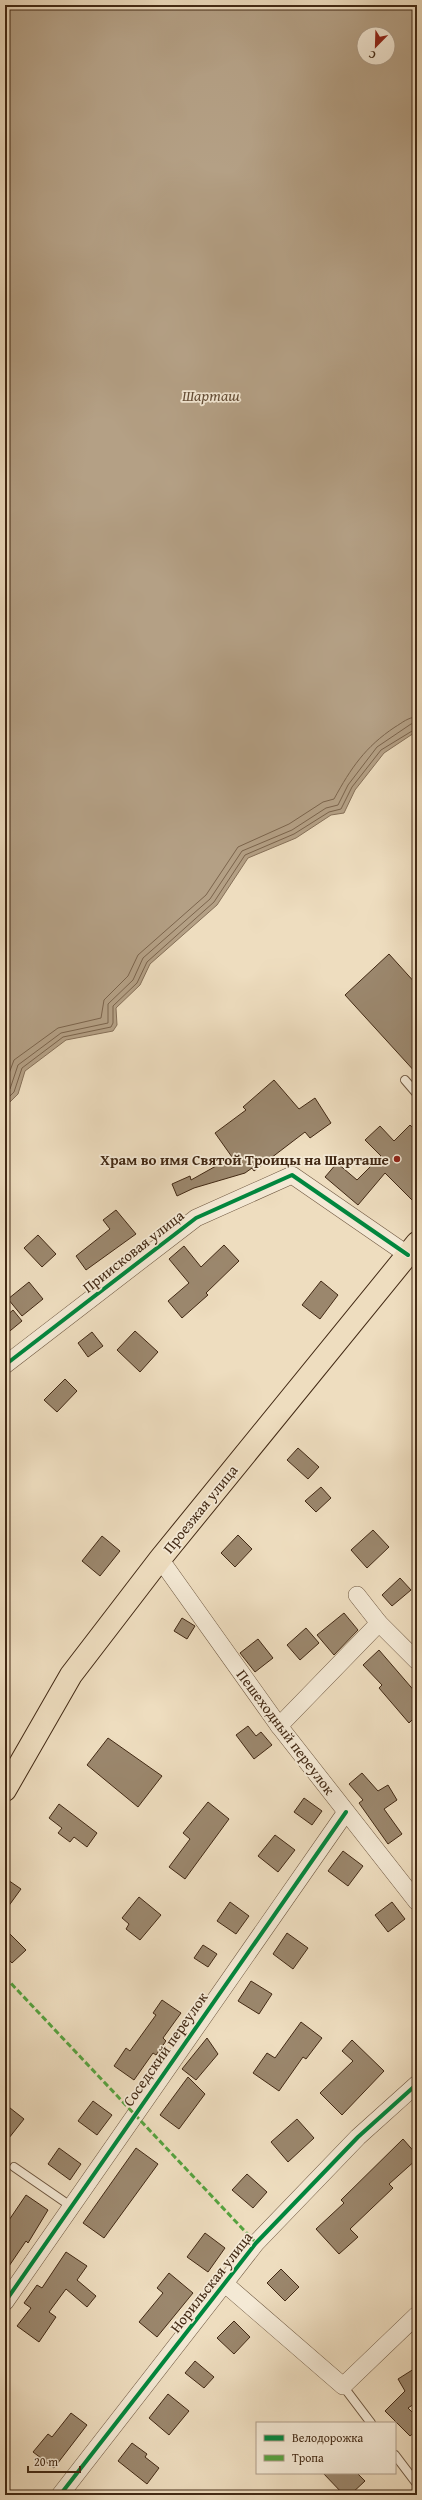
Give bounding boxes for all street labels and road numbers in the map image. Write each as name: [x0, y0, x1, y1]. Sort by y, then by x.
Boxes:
street label: Приисковая улица: [78, 1204, 189, 1297]
street label: Проезжая улица: [158, 1460, 243, 1558]
street label: Пешеходный переулок: [232, 1665, 340, 1799]
street label: Соседский переулок: [118, 1987, 212, 2110]
street label: Норильская улица: [165, 2226, 258, 2337]

